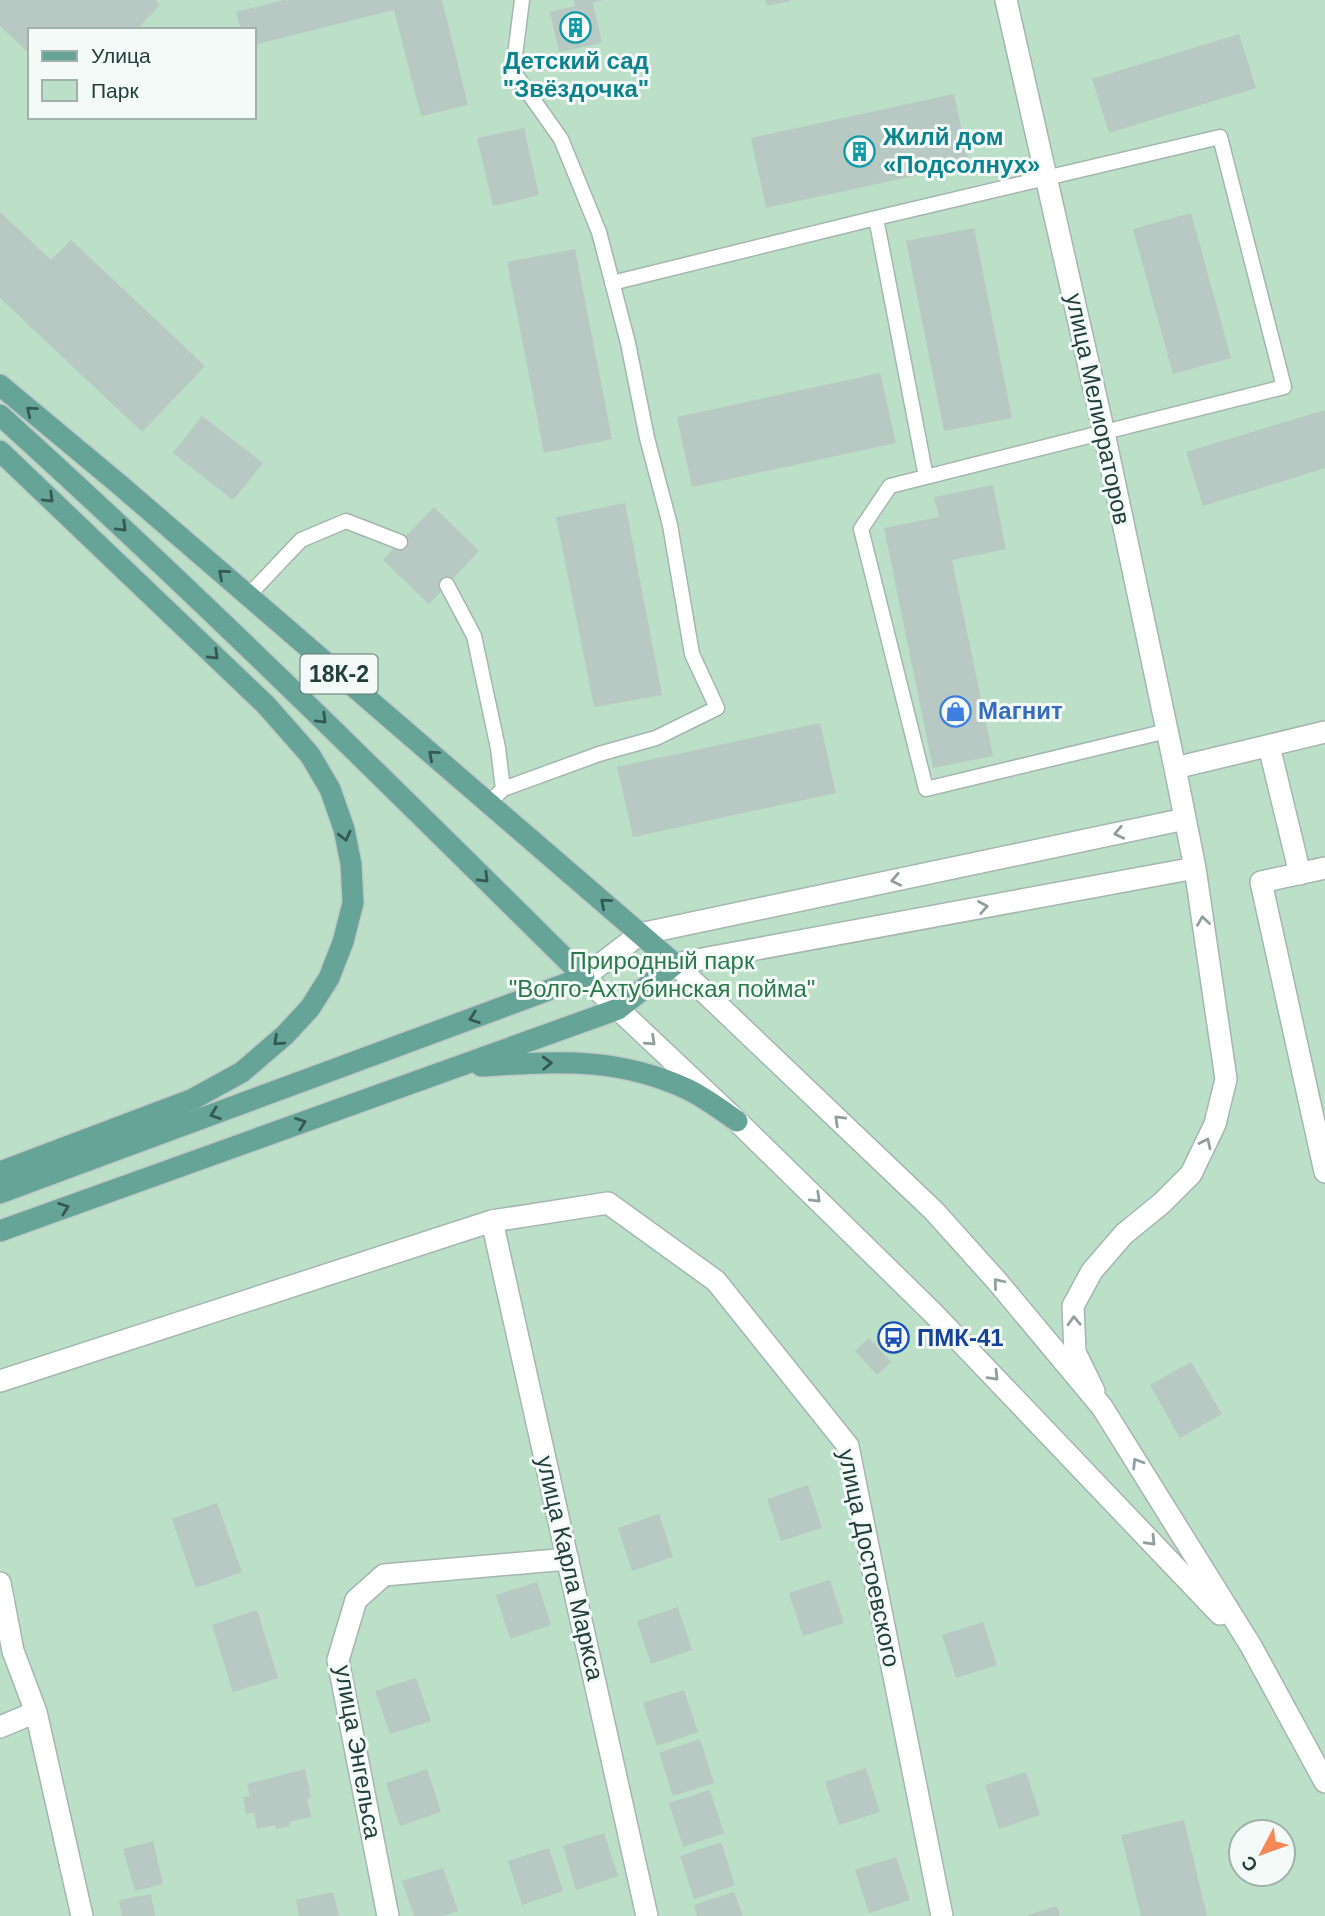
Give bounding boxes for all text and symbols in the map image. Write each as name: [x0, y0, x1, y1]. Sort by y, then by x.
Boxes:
building icon: Детский сад "Звёздочка": [559, 10, 593, 44]
legend: [28, 28, 256, 119]
text: Улица: [91, 44, 151, 67]
place label: Детский сад "Звёздочка": [503, 47, 649, 102]
text: Парк: [91, 79, 139, 102]
place label: Жилй дом «Подсолнух»: [882, 123, 1040, 178]
building icon: Жилй дом «Подсолнух»: [843, 134, 877, 168]
street label: улица Мелиораторов: [1061, 291, 1136, 527]
one-way arrow: [26, 407, 39, 419]
one-way arrow: [41, 490, 54, 503]
one-way arrow: [114, 519, 127, 532]
one-way arrow: [219, 570, 232, 582]
one-way arrow: [206, 647, 219, 660]
road number: 18К-2: [300, 654, 378, 694]
shop icon: Магнит: [938, 694, 972, 728]
place label: Магнит: [978, 697, 1063, 724]
one-way arrow: [314, 710, 327, 723]
one-way arrow: [428, 751, 441, 763]
one-way arrow: [1113, 825, 1125, 839]
one-way arrow: [337, 830, 351, 842]
one-way arrow: [476, 870, 488, 882]
one-way arrow: [890, 871, 902, 886]
one-way arrow: [600, 899, 613, 911]
one-way arrow: [977, 900, 989, 915]
one-way arrow: [1196, 915, 1211, 927]
park label: Природный парк "Волго-Ахтубинская пойма": [509, 947, 815, 1002]
one-way arrow: [469, 1009, 481, 1023]
one-way arrow: [273, 1032, 286, 1045]
one-way arrow: [643, 1032, 656, 1045]
one-way arrow: [542, 1055, 553, 1070]
one-way arrow: [210, 1106, 222, 1120]
one-way arrow: [835, 1116, 848, 1129]
one-way arrow: [295, 1117, 307, 1131]
one-way arrow: [1197, 1138, 1211, 1151]
one-way arrow: [808, 1190, 820, 1202]
one-way arrow: [58, 1202, 70, 1216]
one-way arrow: [994, 1278, 1006, 1291]
one-way arrow: [1066, 1315, 1081, 1326]
bus stop icon: ПМК-41: [877, 1321, 911, 1355]
place label: ПМК-41: [917, 1324, 1004, 1351]
one-way arrow: [985, 1368, 998, 1381]
street label: улица Достоевского: [833, 1446, 906, 1669]
street label: улица Карла Маркса: [532, 1453, 610, 1683]
one-way arrow: [1132, 1457, 1145, 1470]
one-way arrow: [1142, 1533, 1155, 1546]
street label: улица Энгельса: [330, 1663, 387, 1841]
north arrow: [1227, 1818, 1297, 1888]
text: С: [1237, 1852, 1262, 1876]

